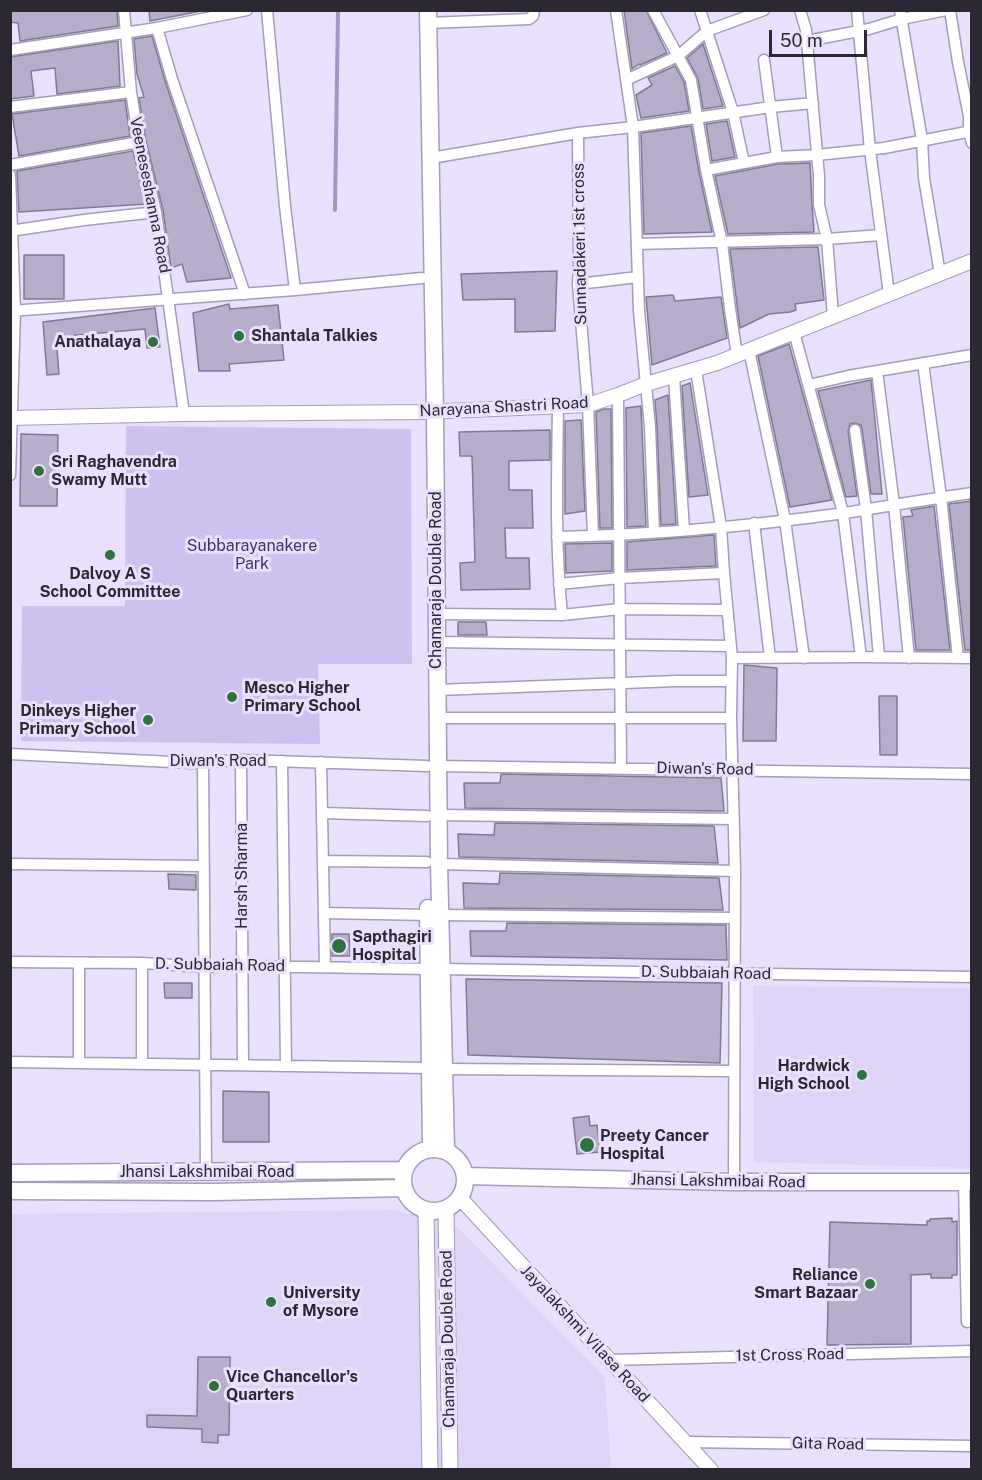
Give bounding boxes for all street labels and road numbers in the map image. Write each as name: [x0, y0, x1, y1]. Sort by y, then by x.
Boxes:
street label: Veeneseshanna Road: [125, 115, 175, 275]
street label: Sunnadakeri 1st cross: [569, 163, 591, 325]
street label: Narayana Shastri Road: [419, 393, 589, 421]
street label: Chamaraja Double Road: [426, 491, 446, 669]
street label: Diwan's Road: [169, 751, 267, 771]
street label: Diwan's Road: [656, 759, 754, 779]
street label: Harsh Sharma: [232, 823, 252, 929]
street label: D. Subbaiah Road: [155, 954, 285, 976]
street label: D. Subbaiah Road: [641, 962, 771, 984]
street label: Jhansi Lakshmibai Road: [119, 1162, 295, 1182]
street label: Jhansi Lakshmibai Road: [630, 1170, 806, 1192]
street label: Chamaraja Double Road: [437, 1250, 459, 1428]
street label: Jayalakshmi Vilasa Road: [516, 1261, 654, 1407]
street label: 1st Cross Road: [736, 1344, 844, 1366]
street label: Gita Road: [792, 1434, 864, 1454]

